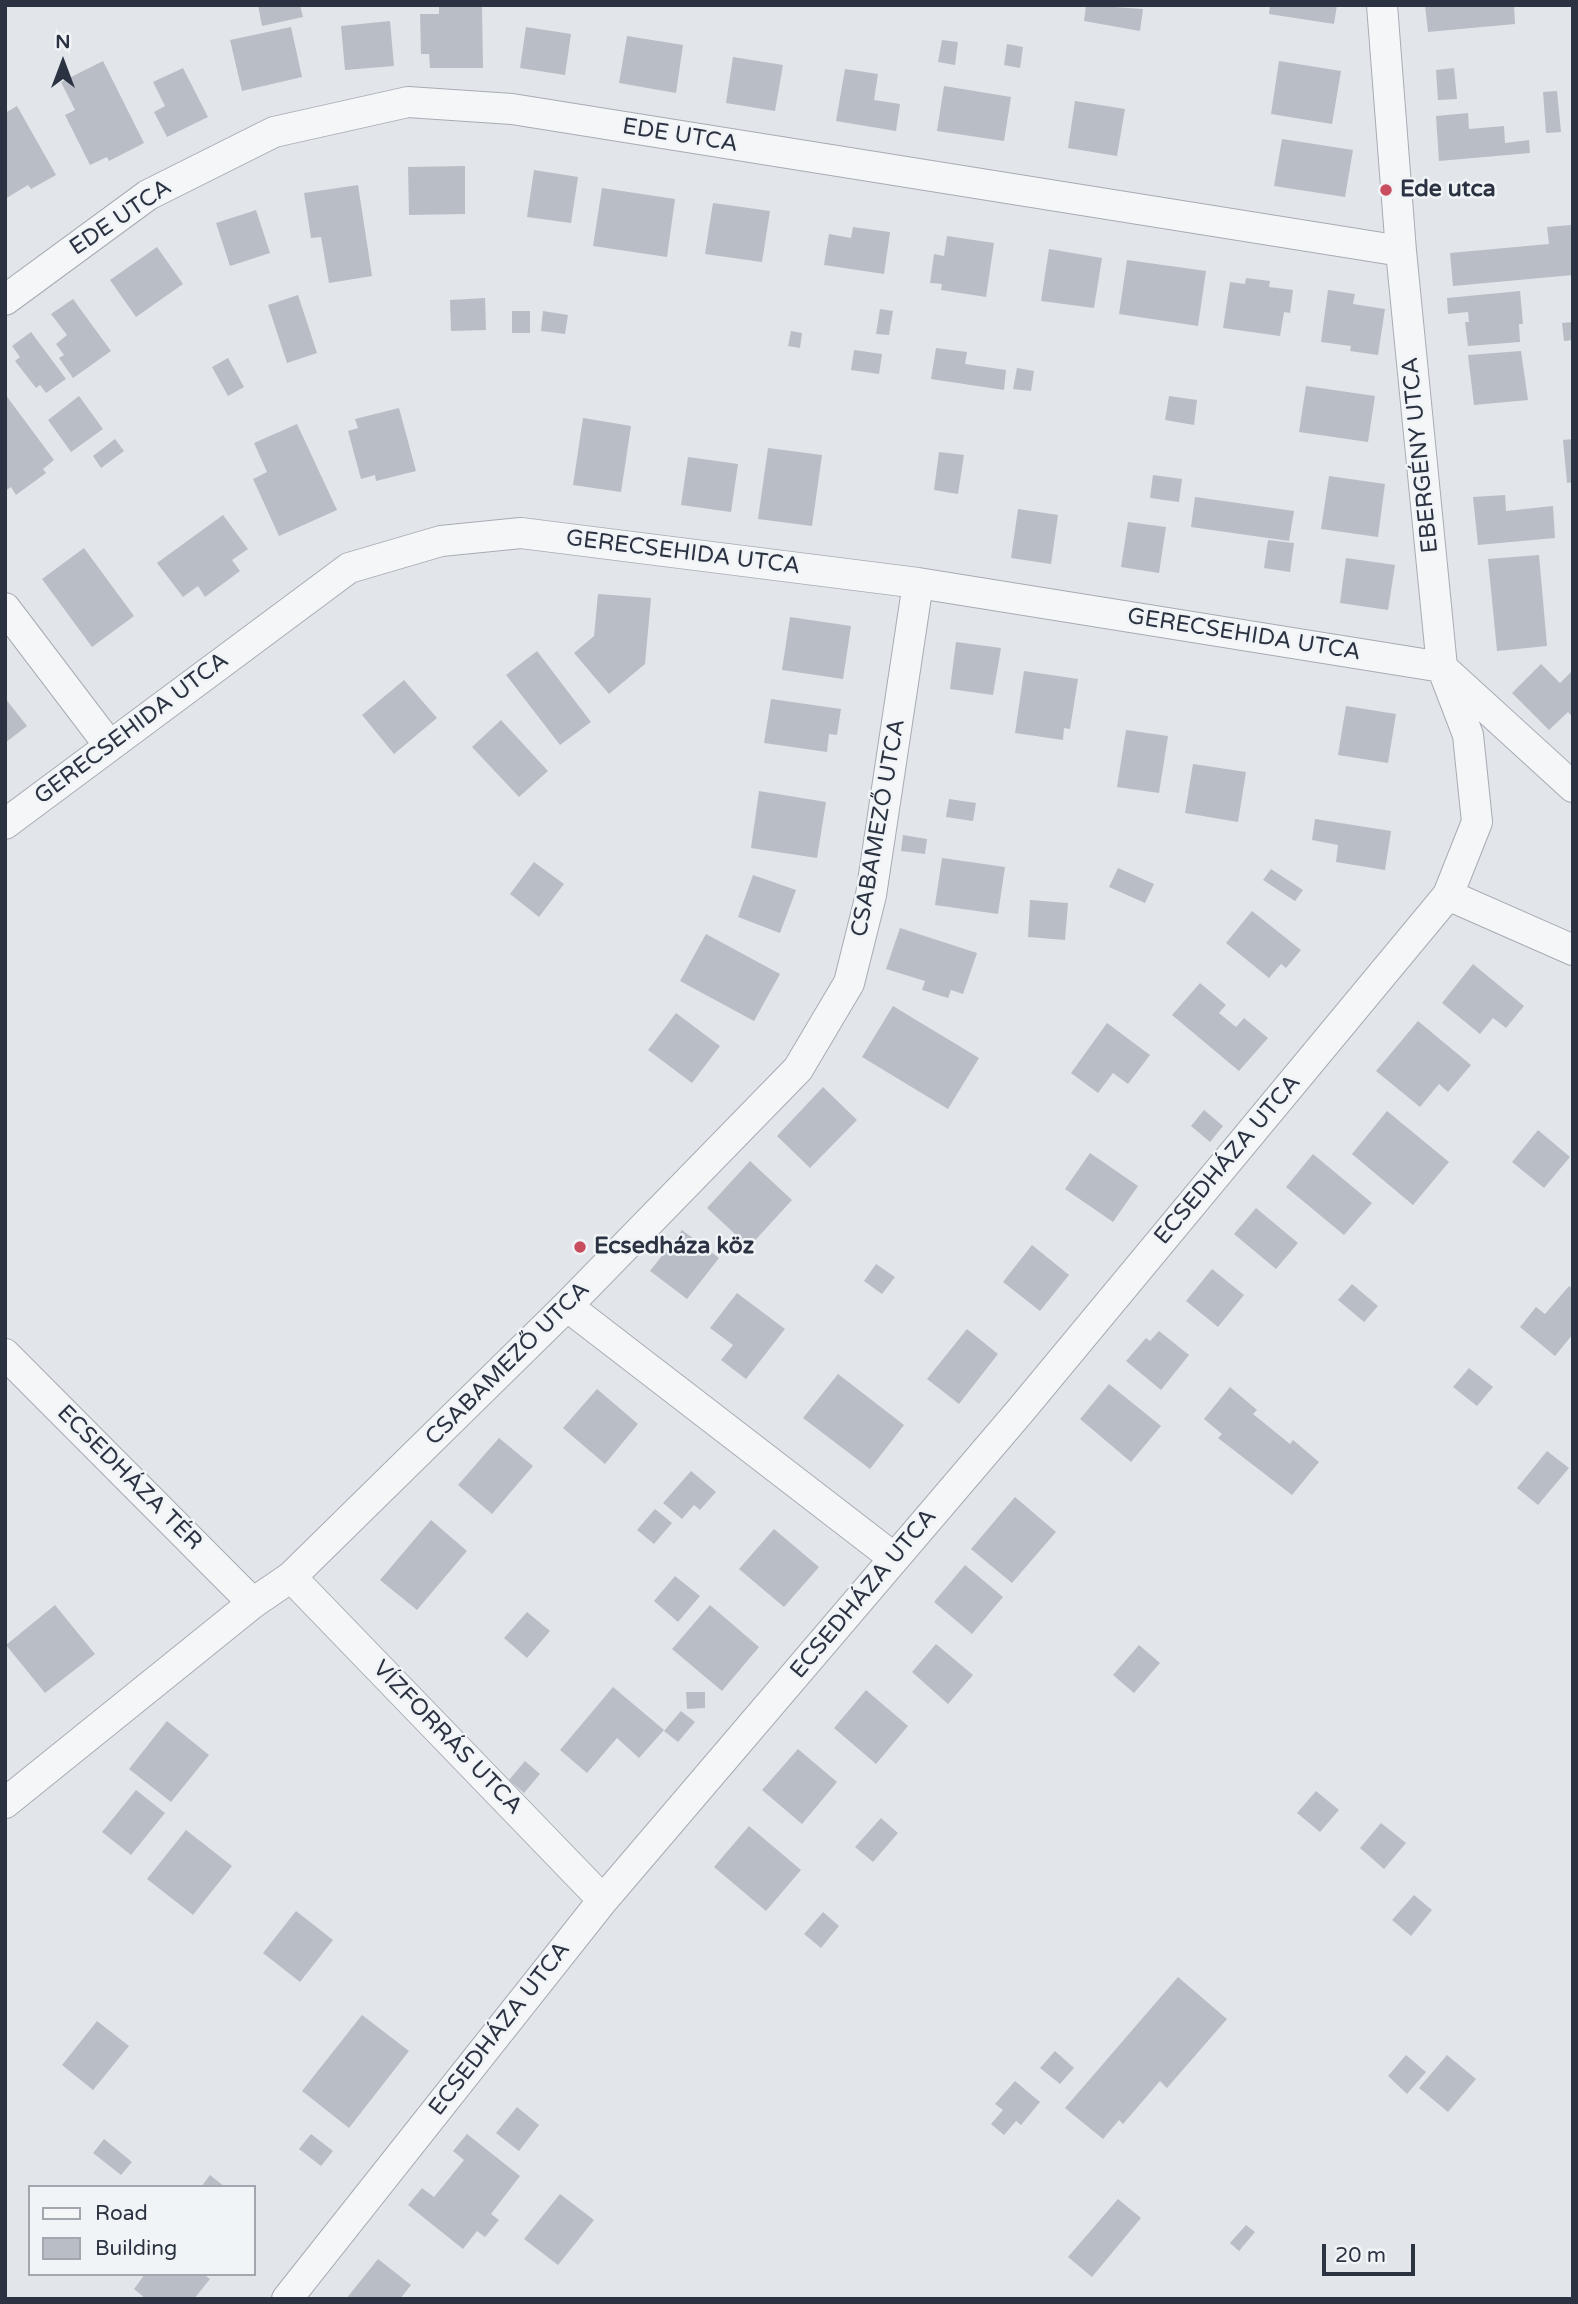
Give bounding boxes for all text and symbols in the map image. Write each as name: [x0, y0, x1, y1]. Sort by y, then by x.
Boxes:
north arrow: [28, 28, 98, 98]
text: N: [55, 31, 71, 53]
street label: EDE UTCA: [620, 113, 740, 159]
street label: EDE UTCA: [65, 174, 177, 262]
place label: Ede utca: [1400, 176, 1496, 204]
marker: Ede utca: [1378, 182, 1394, 198]
street label: EBERGÉNY UTCA: [1397, 356, 1445, 554]
street label: GERECSEHIDA UTCA: [564, 525, 802, 581]
street label: GERECSEHIDA UTCA: [1125, 603, 1363, 667]
street label: GERECSEHIDA UTCA: [30, 647, 234, 811]
street label: CSABAMEZŐ UTCA: [846, 717, 912, 939]
street label: ECSEDHÁZA UTCA: [1149, 1070, 1307, 1250]
place label: Ecsedháza köz: [594, 1233, 754, 1261]
marker: Ecsedháza köz: [572, 1239, 588, 1255]
street label: CSABAMEZŐ UTCA: [420, 1276, 596, 1452]
street label: ECSEDHÁZA TÉR: [51, 1400, 207, 1556]
street label: ECSEDHÁZA UTCA: [785, 1504, 943, 1684]
street label: VÍZFORRÁS UTCA: [366, 1655, 528, 1821]
street label: ECSEDHÁZA UTCA: [424, 1937, 576, 2121]
legend: [28, 2185, 256, 2276]
text: Road: [95, 2201, 148, 2226]
scale bar: [1326, 2230, 1419, 2274]
text: Building: [95, 2236, 177, 2261]
text: 20 m: [1335, 2243, 1386, 2268]

